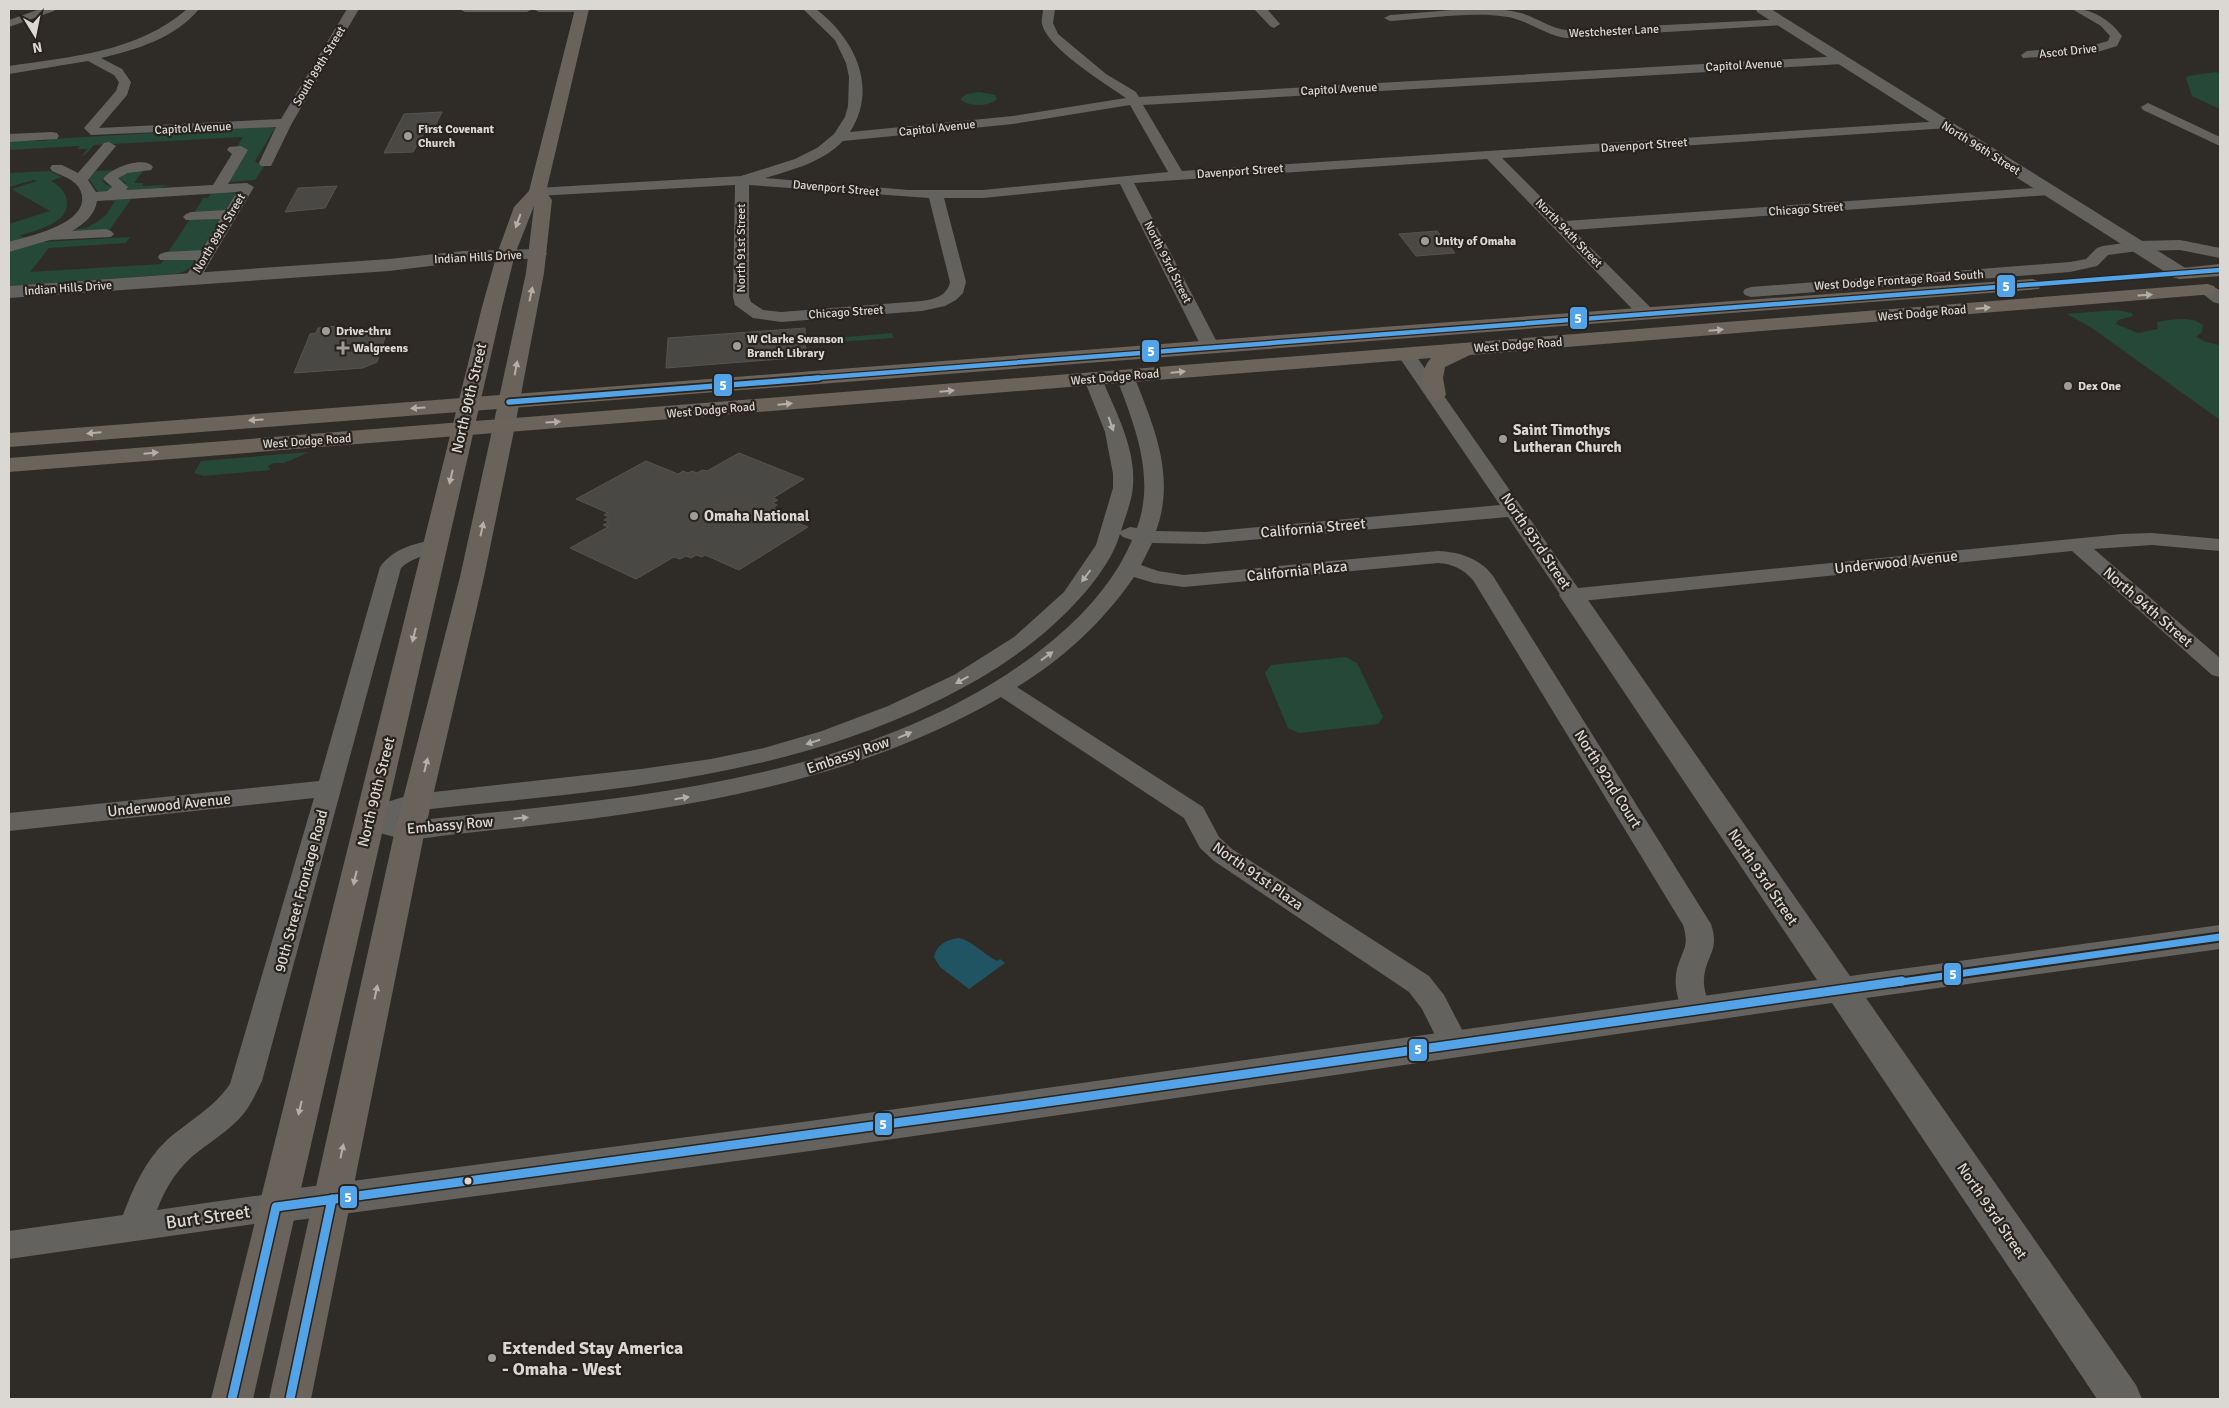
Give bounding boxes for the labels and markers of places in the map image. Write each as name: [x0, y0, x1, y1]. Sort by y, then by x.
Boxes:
place label: First Covenant Church: [418, 122, 495, 151]
marker: First Covenant Church: [402, 130, 414, 142]
place label: Unity of Omaha: [1435, 234, 1516, 249]
marker: Unity of Omaha: [1419, 235, 1431, 247]
place label: Drive-thru: [336, 324, 391, 339]
marker: Drive-thru: [320, 325, 332, 337]
place label: W Clarke Swanson Branch Library: [747, 332, 844, 361]
marker: W Clarke Swanson Branch Library: [731, 340, 743, 352]
place label: Walgreens: [353, 341, 409, 356]
marker: Walgreens: [337, 342, 349, 354]
place label: Dex One: [2078, 379, 2121, 394]
marker: Dex One: [2062, 380, 2074, 392]
place label: Saint Timothys Lutheran Church: [1513, 421, 1622, 456]
marker: Saint Timothys Lutheran Church: [1497, 433, 1509, 445]
place label: Omaha National: [704, 507, 810, 525]
marker: Omaha National: [688, 510, 700, 522]
unlabelled marker: [463, 1176, 473, 1186]
place label: Extended Stay America - Omaha - West: [502, 1337, 683, 1380]
marker: Extended Stay America - Omaha - West: [486, 1352, 498, 1364]

